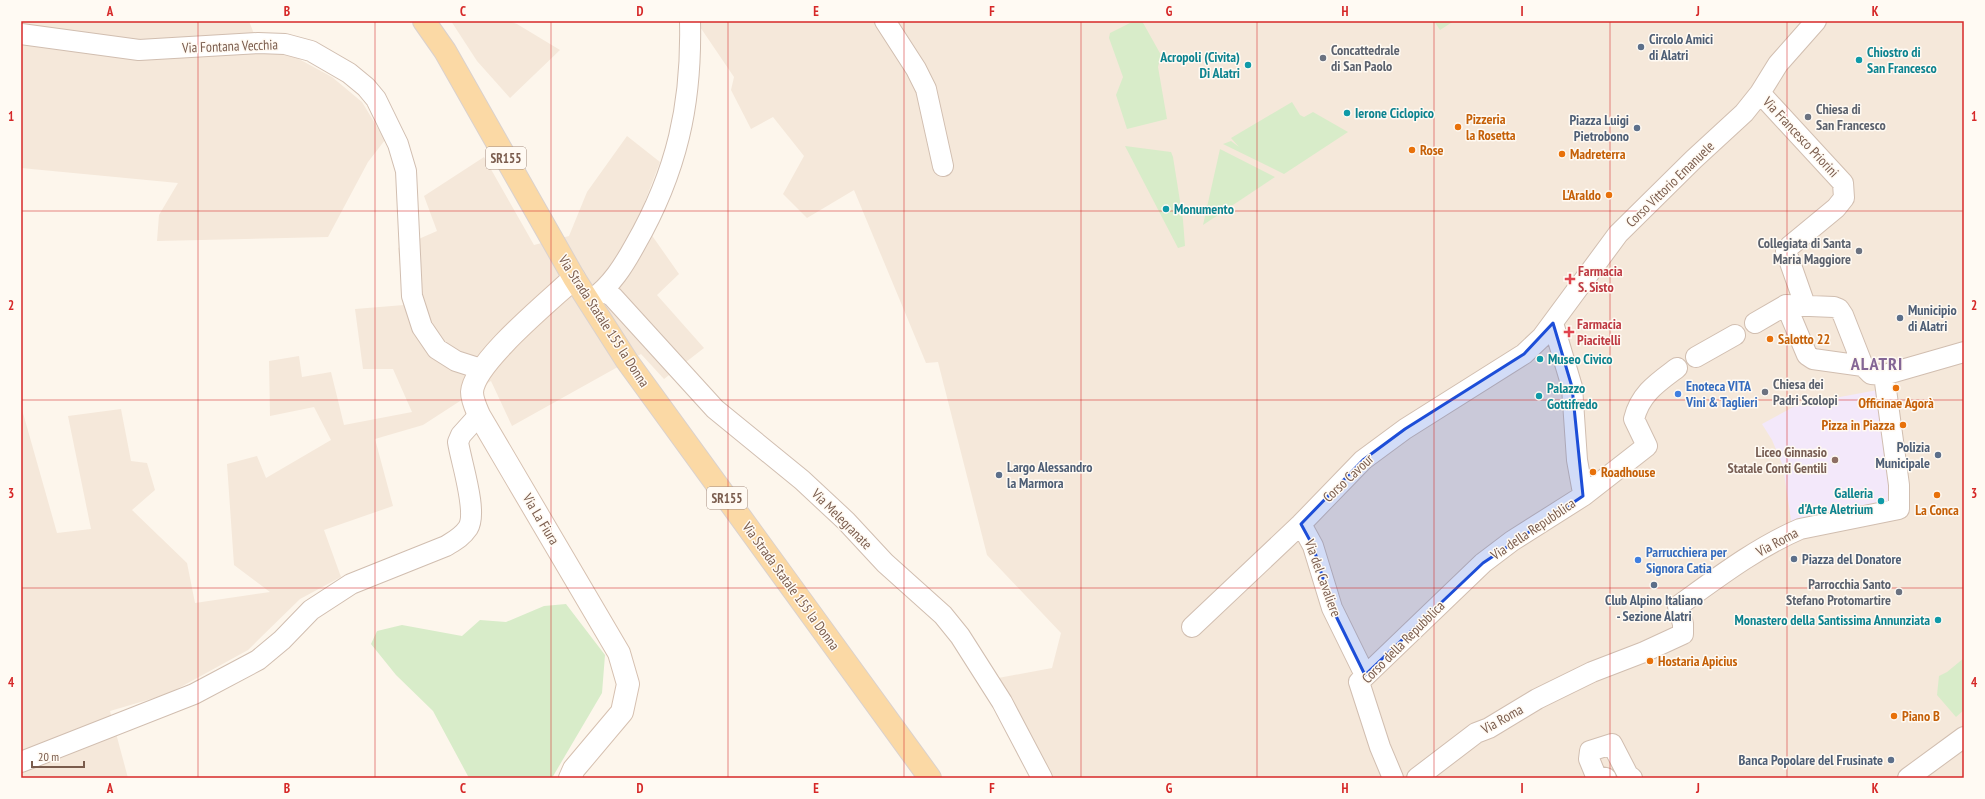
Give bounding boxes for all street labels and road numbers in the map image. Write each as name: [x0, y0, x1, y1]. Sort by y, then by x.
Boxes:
street label: Via Fontana Vecchia: [181, 35, 278, 57]
street label: Via Francesco Priorini: [1758, 92, 1843, 181]
street label: Corso Vittorio Emanuele: [1622, 137, 1718, 231]
road number: SR155: [486, 147, 526, 169]
street label: Via Strada Statale 155 la Donna: [554, 251, 653, 390]
street label: Corso Cavour: [1319, 450, 1377, 506]
street label: Via Melegranate: [807, 484, 876, 553]
road number: SR155: [707, 487, 747, 509]
street label: Via La Fiura: [518, 489, 563, 548]
street label: Via della Repubblica: [1486, 494, 1579, 564]
street label: Via Strada Statale 155 la Donna: [738, 518, 844, 654]
street label: Via Roma: [1752, 523, 1801, 561]
street label: Via del Cavaliere: [1300, 536, 1345, 619]
street label: Corso della Repubblica: [1358, 597, 1448, 687]
street label: Via Roma: [1477, 700, 1526, 738]

